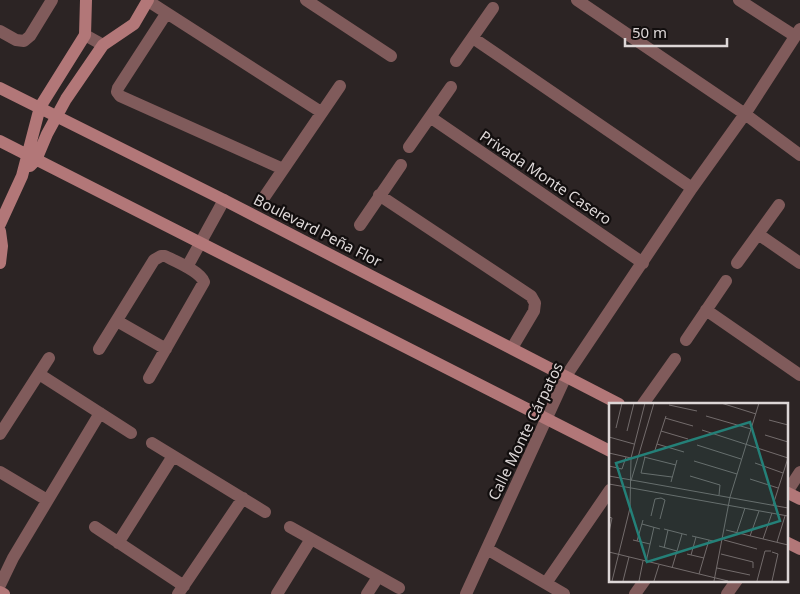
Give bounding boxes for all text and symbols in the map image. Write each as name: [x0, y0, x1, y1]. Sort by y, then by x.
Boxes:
scale bar: [625, 15, 728, 47]
text: 50 m: [632, 22, 667, 42]
street label: Privada Monte Casero: [476, 125, 616, 229]
street label: Boulevard Peña Flor: [251, 189, 385, 271]
street label: Calle Monte Cárpatos: [483, 359, 567, 503]
inset map: [609, 403, 788, 582]

